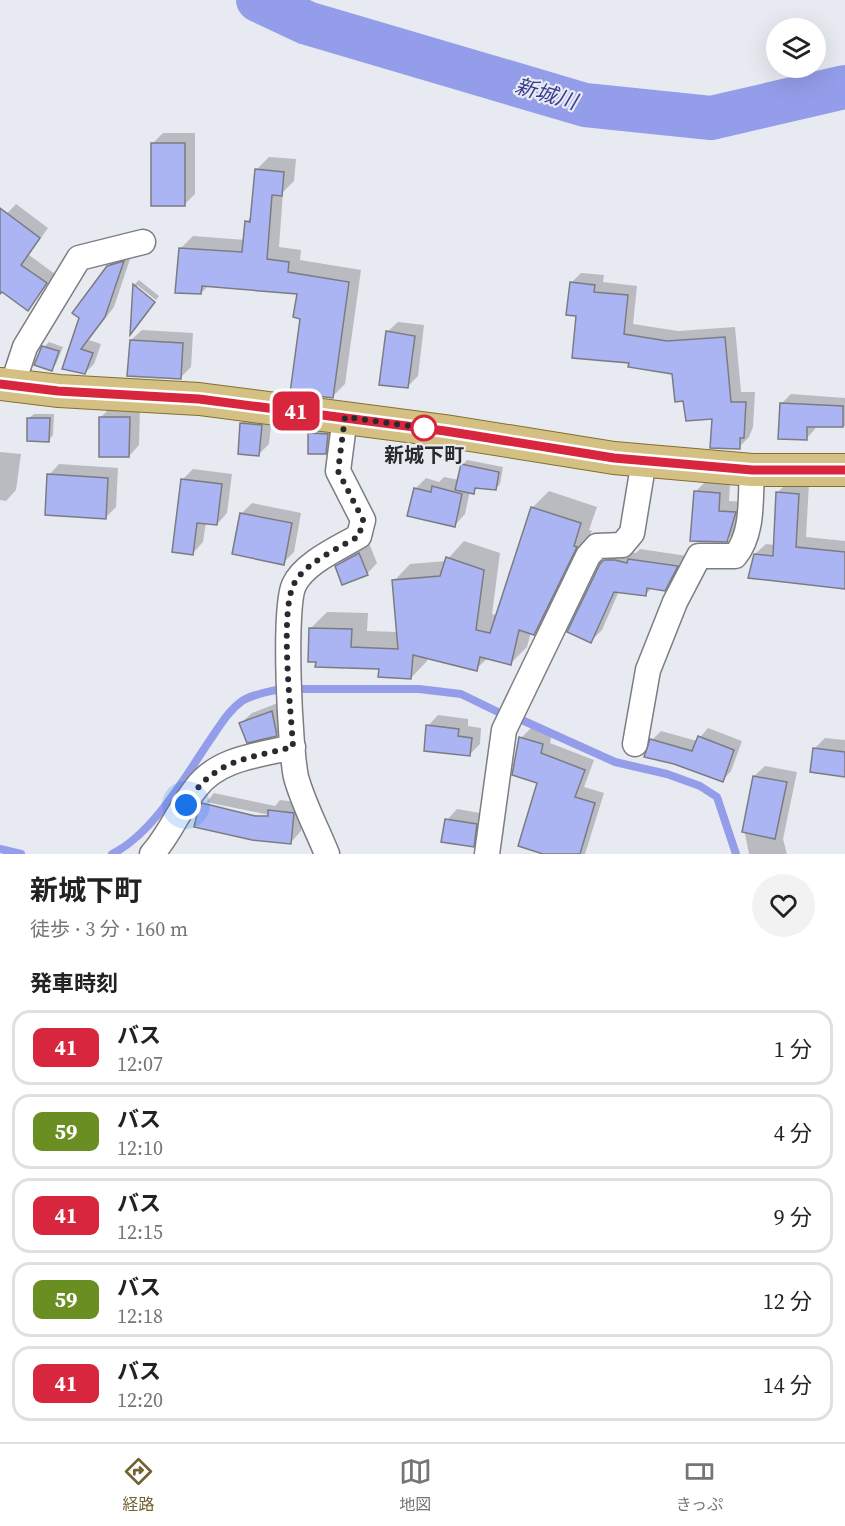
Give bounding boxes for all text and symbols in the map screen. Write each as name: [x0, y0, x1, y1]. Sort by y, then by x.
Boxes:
map controls: [766, 18, 826, 78]
button: layers: [766, 18, 826, 78]
water label: 新城川: [512, 71, 582, 117]
line badge: 41: [269, 392, 323, 430]
text: 41: [285, 397, 307, 426]
marker: 新城下町: [411, 415, 437, 441]
place label: 新城下町: [384, 441, 464, 469]
your location: [171, 790, 201, 820]
text: 新城下町: [30, 871, 142, 909]
button: heart: [752, 874, 815, 937]
text: 徒歩 · 3 分 · 160 m: [30, 915, 188, 943]
text: 発車時刻: [30, 968, 118, 998]
text: バス: [117, 1020, 161, 1050]
text: 41: [55, 1033, 77, 1062]
text: 1 分: [774, 1034, 812, 1064]
text: 12:07: [117, 1050, 163, 1078]
text: バス: [117, 1104, 161, 1134]
text: 59: [55, 1117, 77, 1146]
text: 4 分: [774, 1118, 812, 1148]
text: 12:10: [117, 1134, 163, 1162]
text: バス: [117, 1188, 161, 1218]
text: 41: [55, 1201, 77, 1230]
text: 9 分: [774, 1202, 812, 1232]
text: 12:15: [117, 1218, 163, 1246]
text: バス: [117, 1272, 161, 1302]
text: 59: [55, 1285, 77, 1314]
text: 12 分: [763, 1286, 812, 1316]
text: 12:18: [117, 1302, 163, 1330]
text: バス: [117, 1356, 161, 1386]
text: 41: [55, 1369, 77, 1398]
text: 14 分: [763, 1370, 812, 1400]
text: 12:20: [117, 1386, 163, 1414]
tab: 経路: [122, 1455, 155, 1515]
tab: 地図: [399, 1455, 432, 1515]
tab: きっぷ: [676, 1455, 723, 1515]

